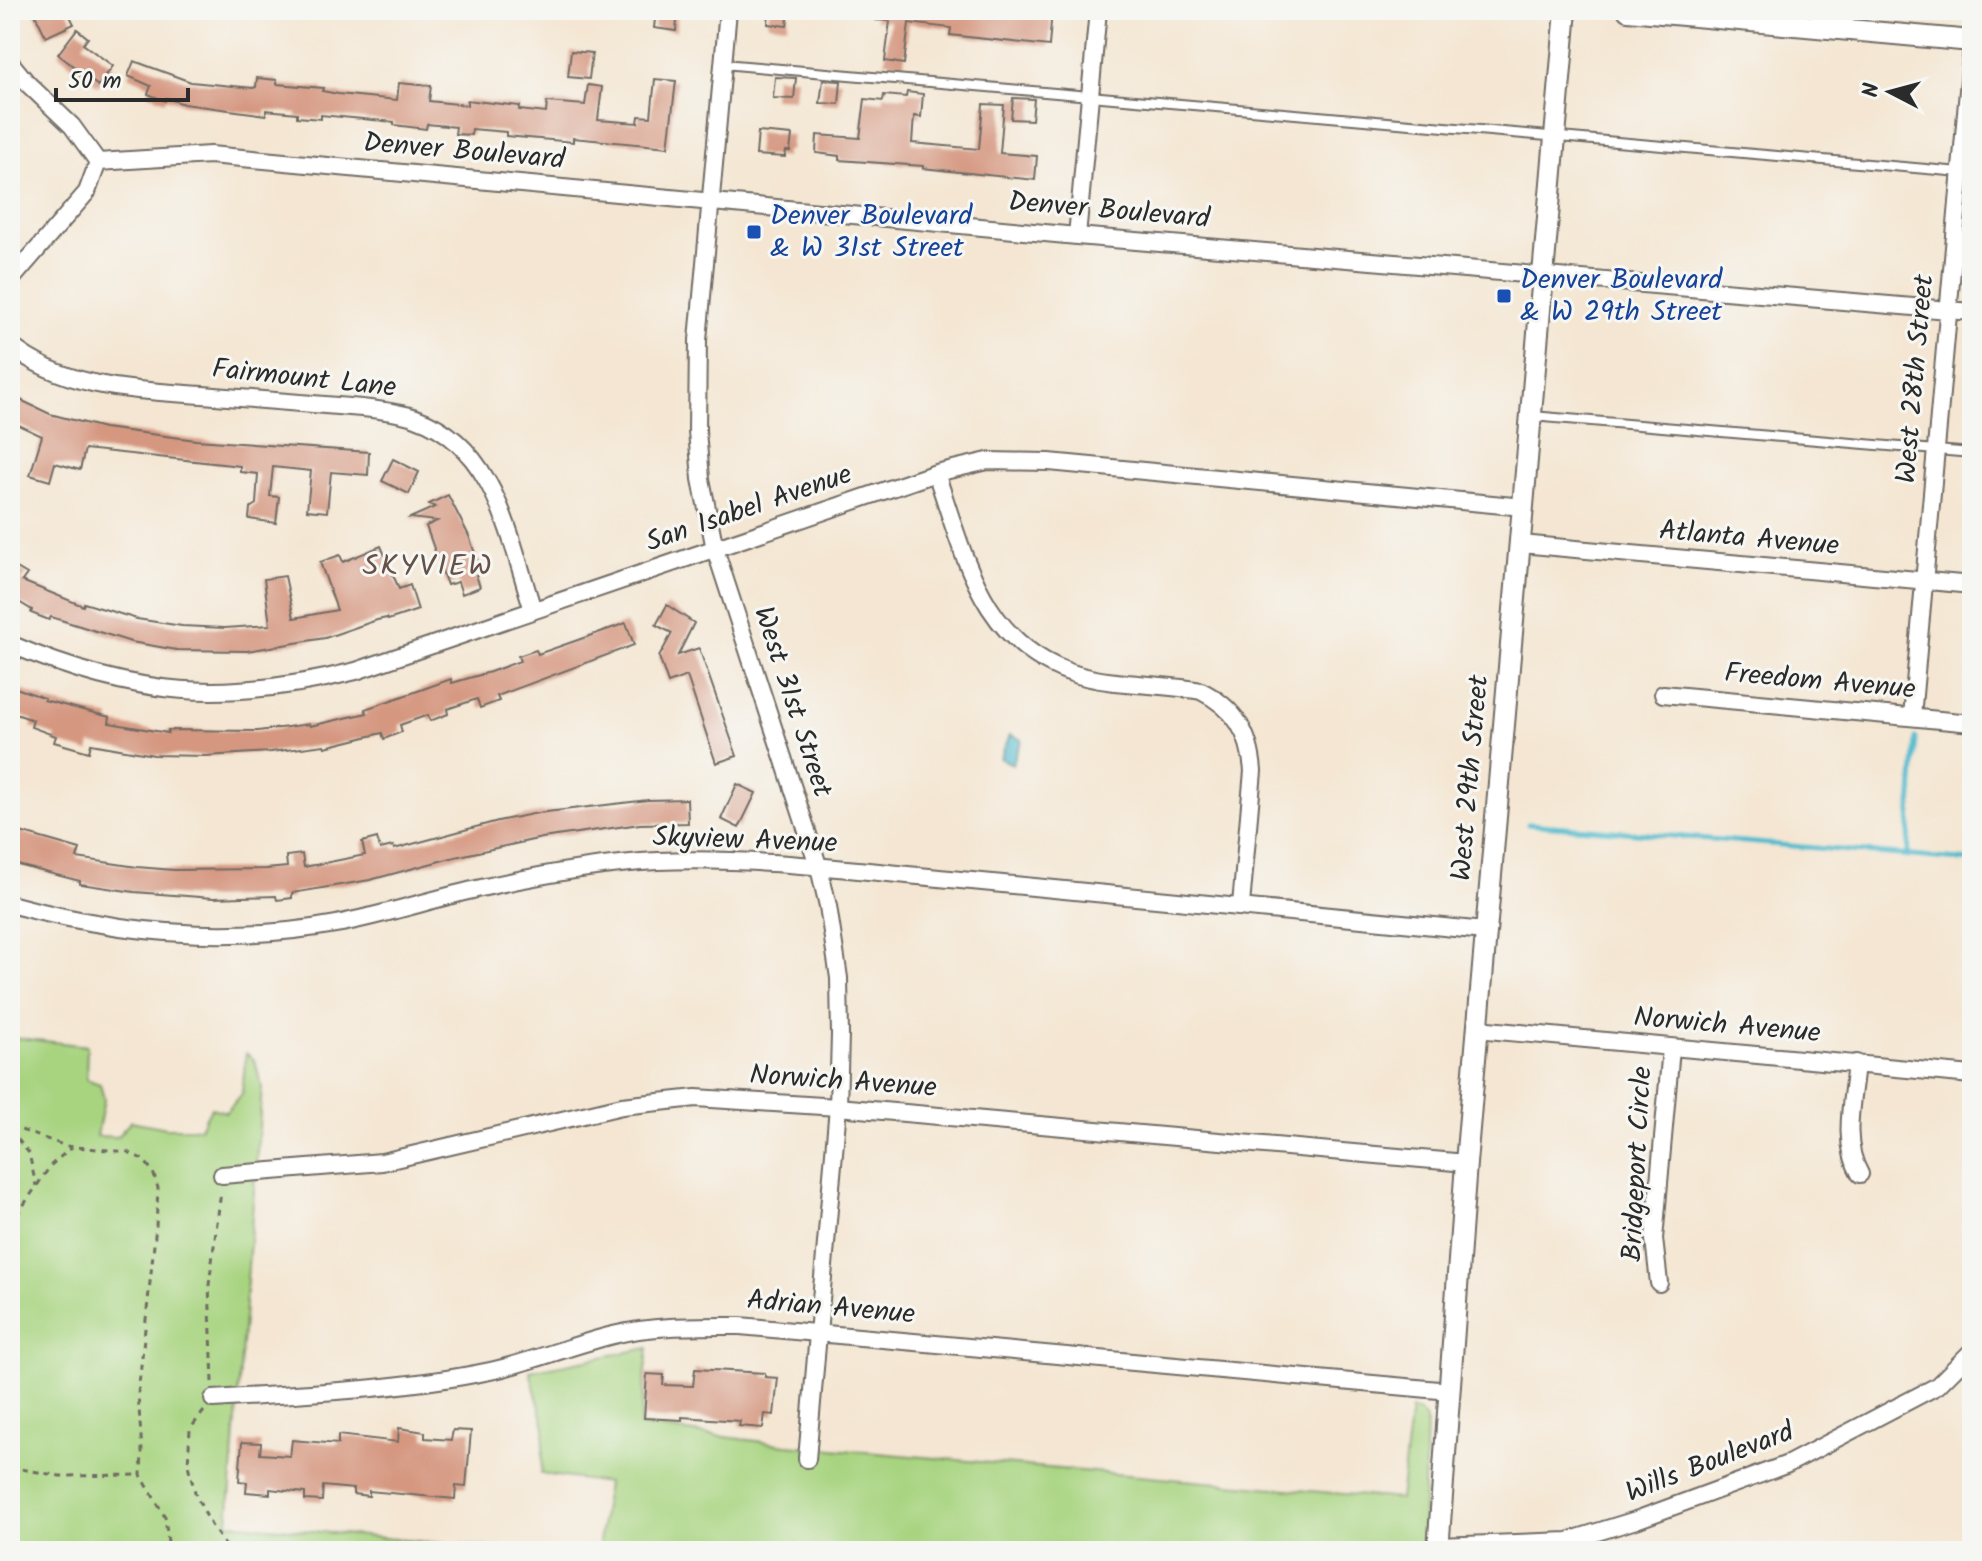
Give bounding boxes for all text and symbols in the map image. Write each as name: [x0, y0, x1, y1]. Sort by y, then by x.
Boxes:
scale bar: [56, 52, 188, 102]
north arrow: [1850, 52, 1930, 132]
text: 50 m: [68, 62, 122, 101]
text: N: [1854, 81, 1891, 99]
street label: Denver Boulevard: [361, 121, 568, 183]
street label: Denver Boulevard: [1006, 180, 1213, 242]
place label: Denver Boulevard & W 31st Street: [770, 194, 973, 271]
marker: Denver Boulevard & W 31st Street: [745, 223, 763, 241]
place label: Denver Boulevard & W 29th Street: [1520, 258, 1723, 335]
street label: West 28th Street: [1884, 271, 1948, 485]
marker: Denver Boulevard & W 29th Street: [1495, 287, 1513, 305]
street label: Fairmount Lane: [210, 347, 399, 411]
street label: San Isabel Avenue: [640, 452, 859, 565]
street label: Atlanta Avenue: [1657, 509, 1841, 569]
district label: SKYVIEW: [362, 543, 494, 591]
street label: West 31st Street: [740, 601, 844, 804]
street label: Freedom Avenue: [1723, 651, 1918, 713]
street label: West 29th Street: [1440, 672, 1503, 883]
street label: Skyview Avenue: [652, 815, 838, 867]
street label: Norwich Avenue: [1632, 995, 1823, 1057]
street label: Norwich Avenue: [748, 1053, 939, 1111]
street label: Bridgeport Circle: [1610, 1065, 1666, 1263]
street label: Adrian Avenue: [745, 1278, 917, 1338]
street label: Wills Boulevard: [1619, 1410, 1802, 1516]

